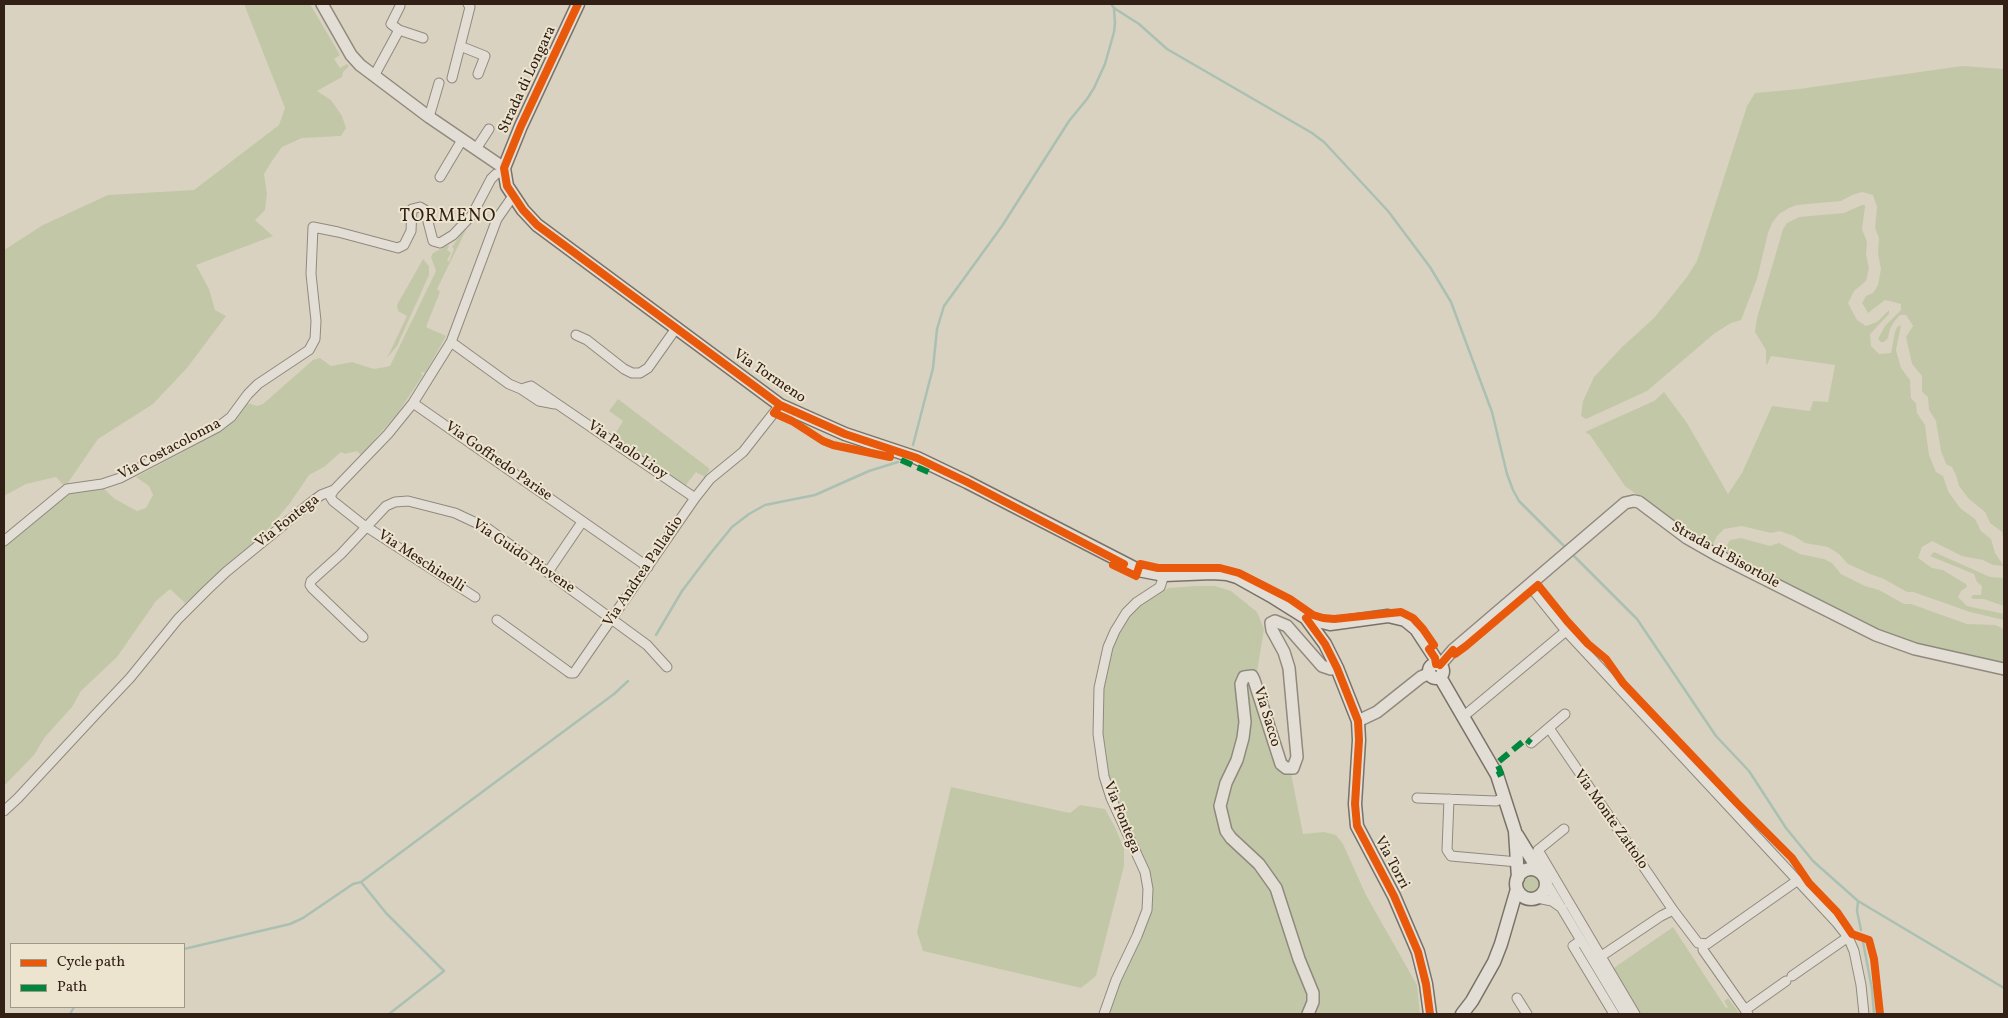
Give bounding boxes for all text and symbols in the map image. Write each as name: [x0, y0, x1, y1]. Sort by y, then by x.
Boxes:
street label: Strada di Longara: [495, 23, 561, 137]
district label: TORMENO: [399, 207, 497, 229]
street label: Via Tormeno: [729, 346, 809, 408]
street label: Via Costacolonna: [116, 415, 224, 485]
street label: Via Goffredo Parise: [441, 418, 555, 506]
street label: Via Paolo Lioy: [583, 418, 671, 484]
street label: Via Fontega: [252, 491, 324, 553]
street label: Via Andrea Palladio: [600, 513, 688, 631]
street label: Via Guido Piovene: [468, 516, 578, 598]
street label: Strada di Bisortole: [1668, 519, 1782, 593]
street label: Via Meschinelli: [374, 527, 468, 597]
street label: Via Sacco: [1248, 685, 1284, 749]
street label: Via Monte Zattolo: [1569, 767, 1651, 873]
street label: Via Fontega: [1098, 779, 1144, 857]
street label: Via Torri: [1370, 833, 1412, 893]
legend: [10, 943, 185, 1008]
text: Cycle path: [57, 952, 125, 973]
text: Path: [57, 977, 87, 998]

